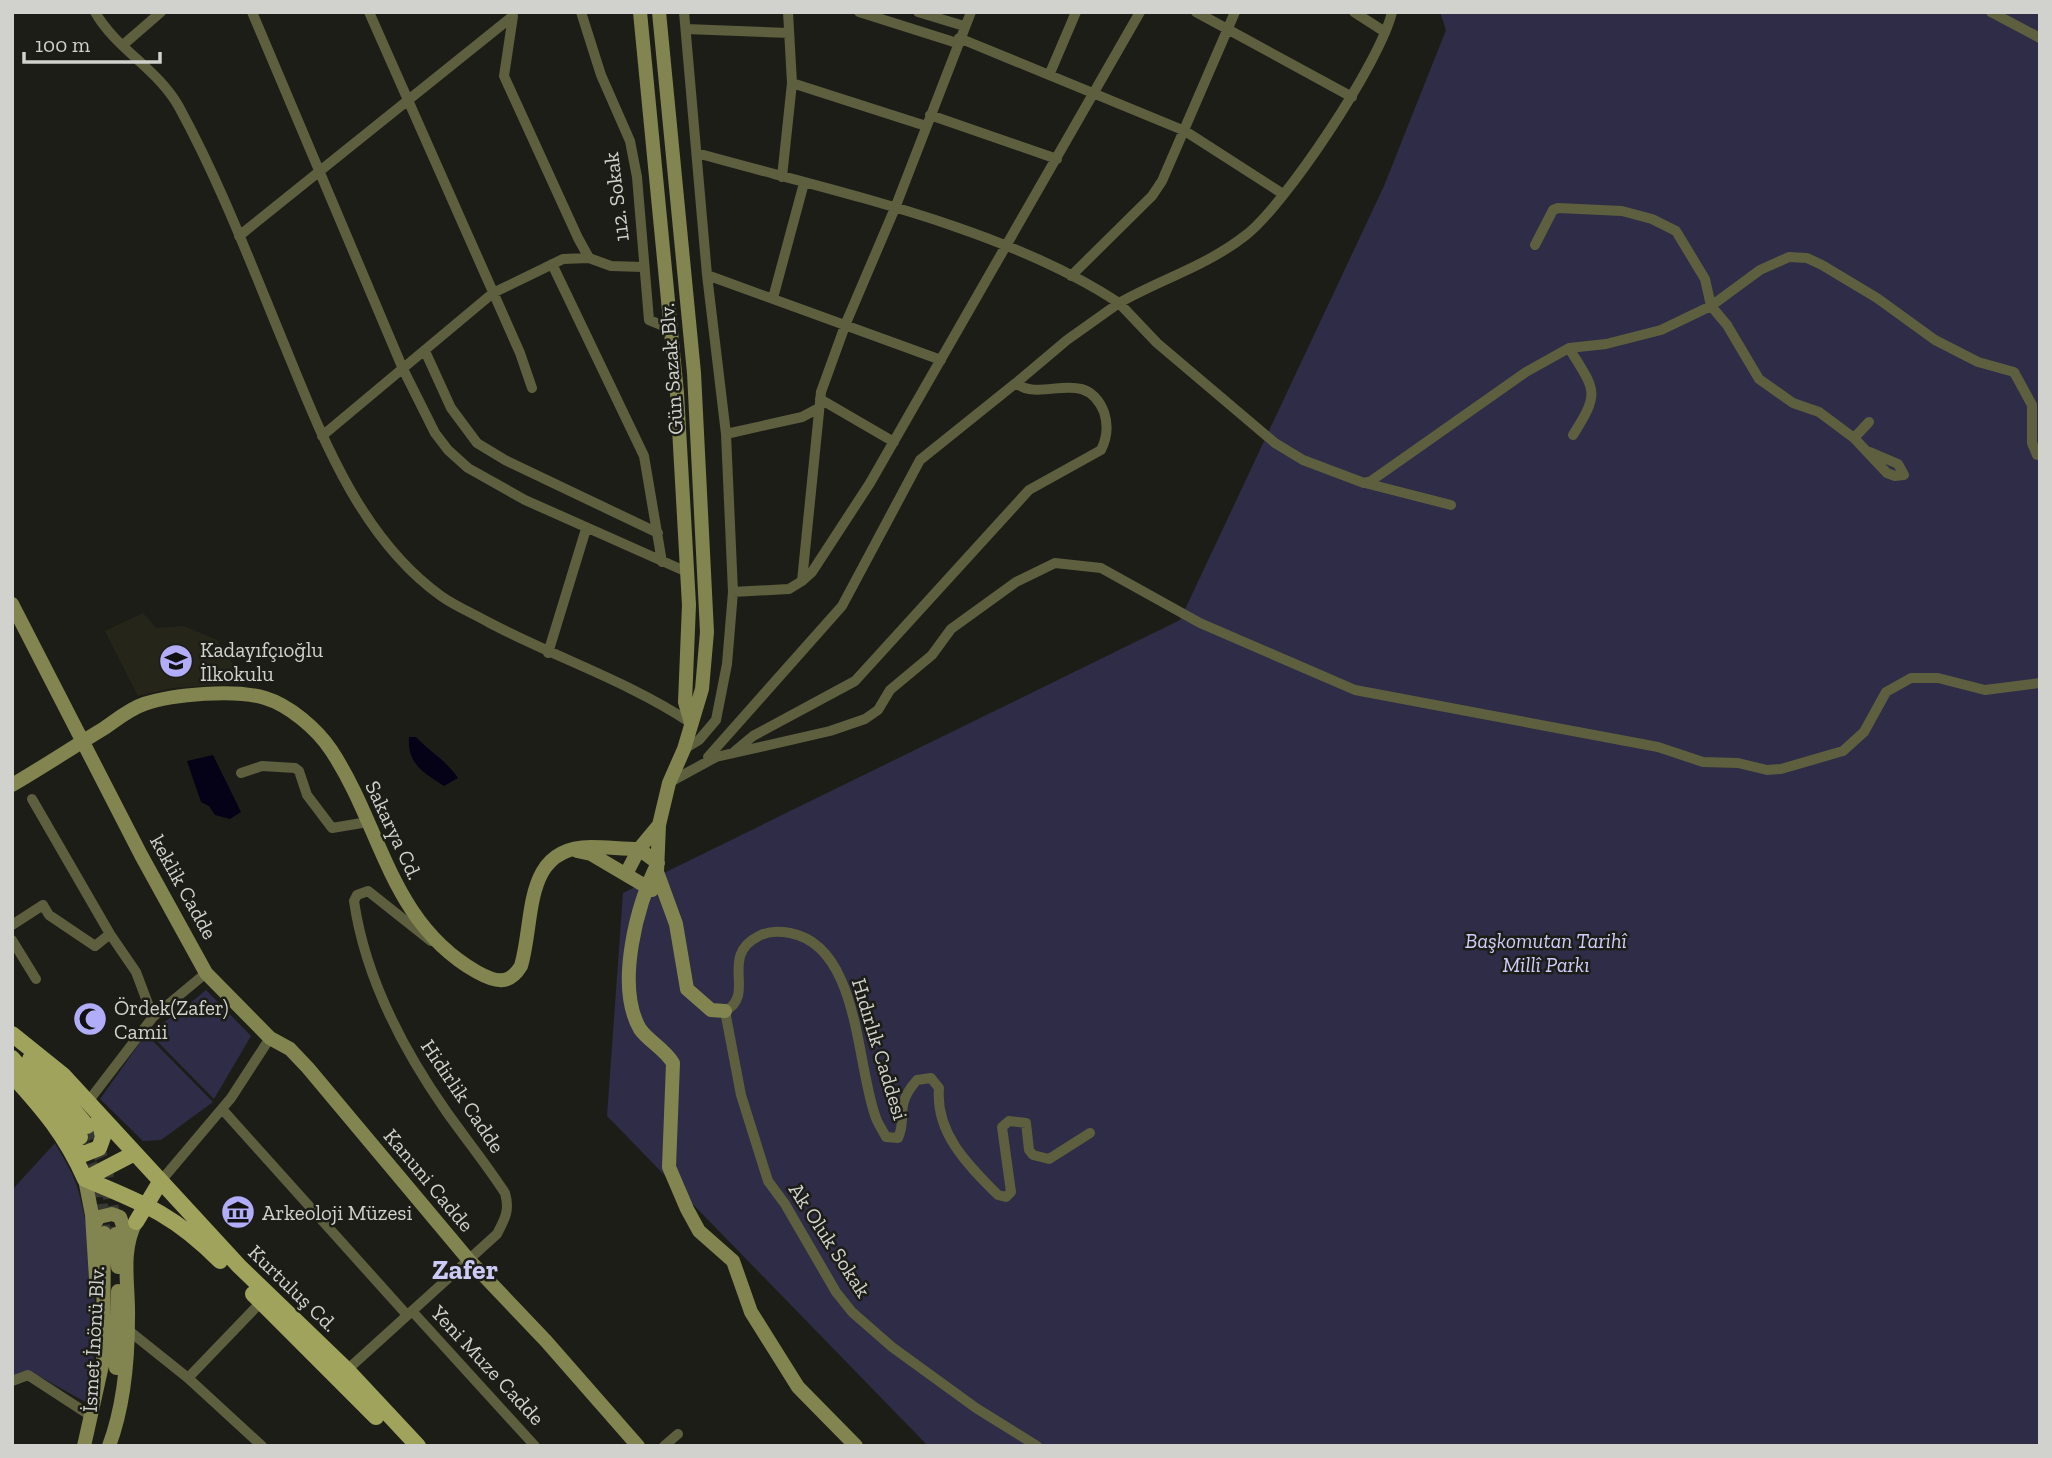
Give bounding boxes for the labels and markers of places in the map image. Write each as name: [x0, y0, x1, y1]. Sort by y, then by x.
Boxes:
place label: Kadayıfçıoğlu İlkokulu: [200, 637, 323, 686]
school or university icon: Kadayıfçıoğlu İlkokulu: [157, 642, 195, 680]
place label: Ördek(Zafer) Camii: [114, 995, 229, 1044]
mosque icon: Ördek(Zafer) Camii: [71, 1000, 109, 1038]
museum icon: Arkeoloji Müzesi: [219, 1193, 257, 1231]
place label: Arkeoloji Müzesi: [262, 1200, 413, 1226]

